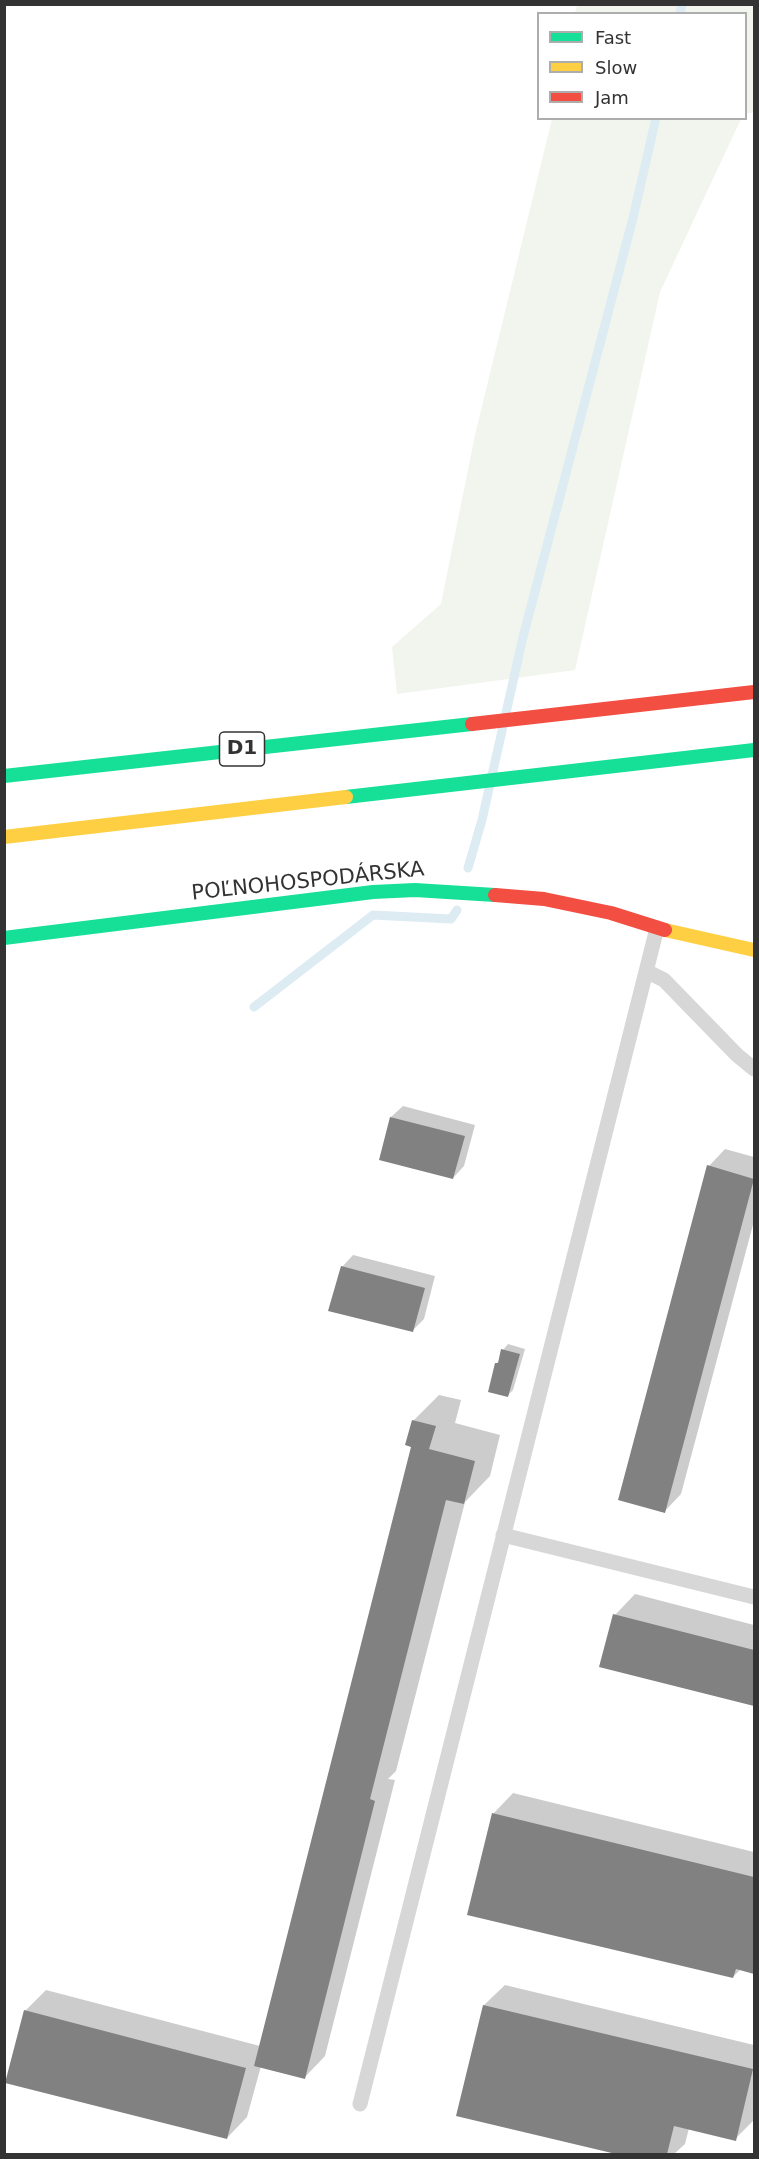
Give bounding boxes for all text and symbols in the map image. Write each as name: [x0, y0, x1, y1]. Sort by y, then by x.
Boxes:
legend: [537, 12, 747, 120]
text: Fast: [595, 27, 631, 48]
text: Slow: [595, 57, 637, 78]
text: Jam: [595, 87, 629, 108]
road number: D1: [220, 732, 264, 766]
street label: POĽNOHOSPODÁRSKA: [190, 857, 426, 907]

